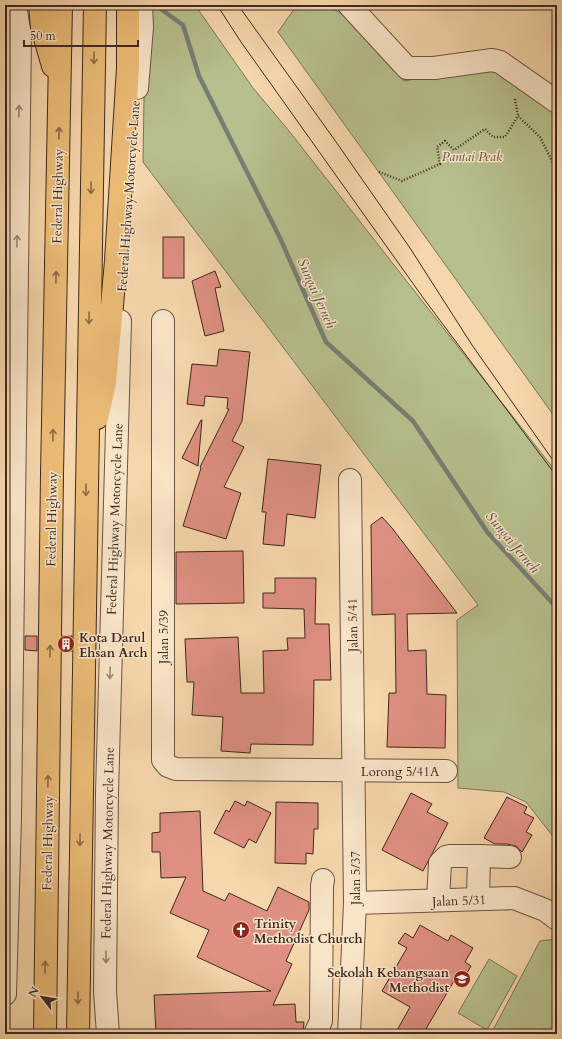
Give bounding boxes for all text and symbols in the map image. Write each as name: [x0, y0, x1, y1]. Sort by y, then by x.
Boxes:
scale bar: [24, 22, 138, 48]
text: 50 m: [30, 28, 57, 44]
one-way arrow: [90, 51, 98, 64]
street label: Federal Highway Motorcycle Lane: [113, 100, 145, 292]
one-way arrow: [15, 105, 23, 118]
one-way arrow: [55, 127, 63, 140]
street label: Federal Highway: [48, 148, 68, 244]
park label: Pantai Peak: [442, 148, 503, 166]
one-way arrow: [88, 181, 95, 194]
one-way arrow: [13, 235, 21, 248]
water label: Sungai Jerneh: [293, 255, 341, 332]
one-way arrow: [52, 271, 60, 284]
one-way arrow: [85, 311, 93, 324]
street label: Federal Highway Motorcycle Lane: [103, 423, 127, 615]
one-way arrow: [49, 429, 57, 442]
street label: Federal Highway: [42, 471, 62, 567]
one-way arrow: [82, 483, 90, 496]
water label: Sungai Jerneh: [481, 507, 544, 577]
street label: Jalan 5/41: [344, 598, 363, 654]
street label: Jalan 5/39: [155, 610, 173, 666]
place label: Kota Darul Ehsan Arch: [79, 629, 148, 662]
building icon: Kota Darul Ehsan Arch: [56, 634, 76, 654]
one-way arrow: [46, 645, 54, 658]
one-way arrow: [106, 666, 114, 679]
street label: Federal Highway Motorcycle Lane: [97, 747, 119, 939]
street label: Lorong 5/41A: [361, 763, 440, 781]
one-way arrow: [44, 775, 52, 788]
street label: Federal Highway: [38, 795, 58, 891]
one-way arrow: [76, 833, 84, 846]
street label: Jalan 5/37: [347, 851, 365, 907]
street label: Jalan 5/31: [430, 891, 486, 911]
place label: Trinity Methodist Church: [254, 915, 363, 948]
church icon: Trinity Methodist Church: [231, 920, 251, 940]
one-way arrow: [102, 950, 109, 963]
one-way arrow: [41, 961, 49, 974]
place label: Sekolah Kebangsaan Methodist: [327, 964, 450, 997]
school or university icon: Sekolah Kebangsaan Methodist: [452, 969, 472, 989]
north arrow: [22, 977, 62, 1017]
text: N: [25, 984, 43, 1000]
one-way arrow: [75, 991, 82, 1004]

